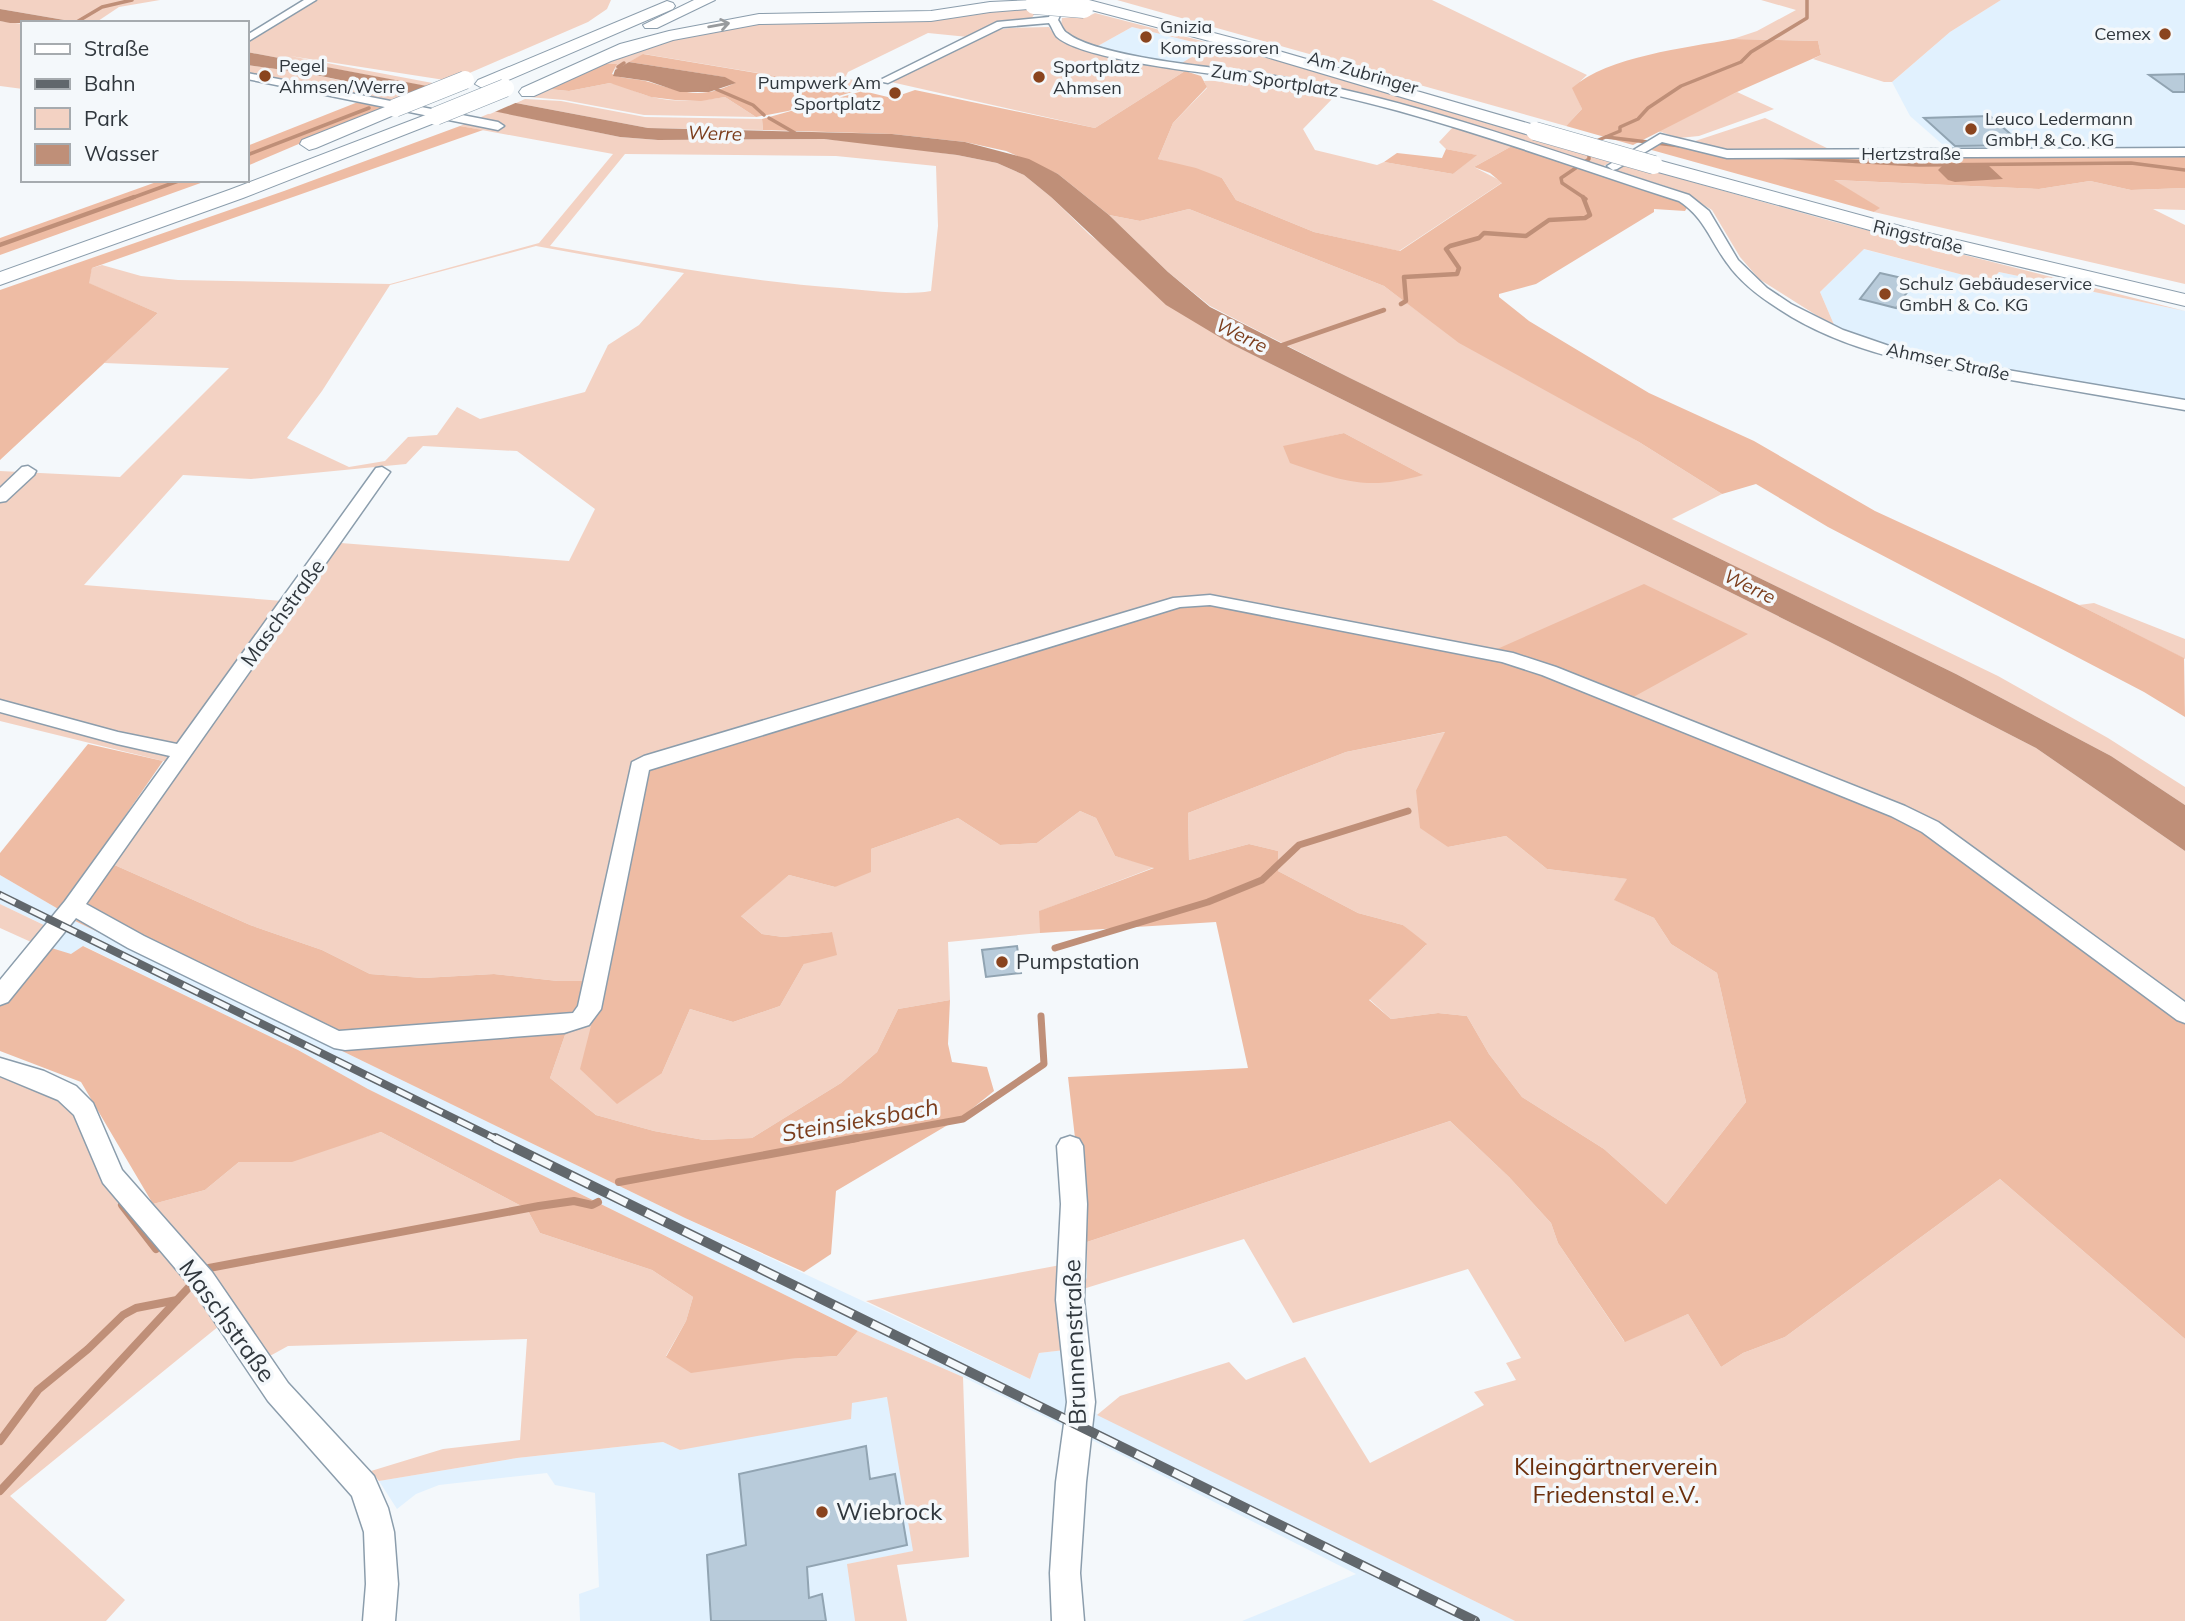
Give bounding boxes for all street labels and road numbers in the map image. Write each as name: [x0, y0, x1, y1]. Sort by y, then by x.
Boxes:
street label: Am Zubringer: [1305, 46, 1422, 99]
street label: Zum Sportplatz: [1210, 59, 1340, 102]
street label: Hertzstraße: [1861, 142, 1961, 165]
street label: Ringstraße: [1871, 214, 1965, 259]
street label: Ahmser Straße: [1884, 337, 2012, 386]
street label: Maschstraße: [235, 554, 330, 671]
street label: Maschstraße: [173, 1253, 282, 1388]
street label: Brunnenstraße: [1056, 1259, 1092, 1425]

